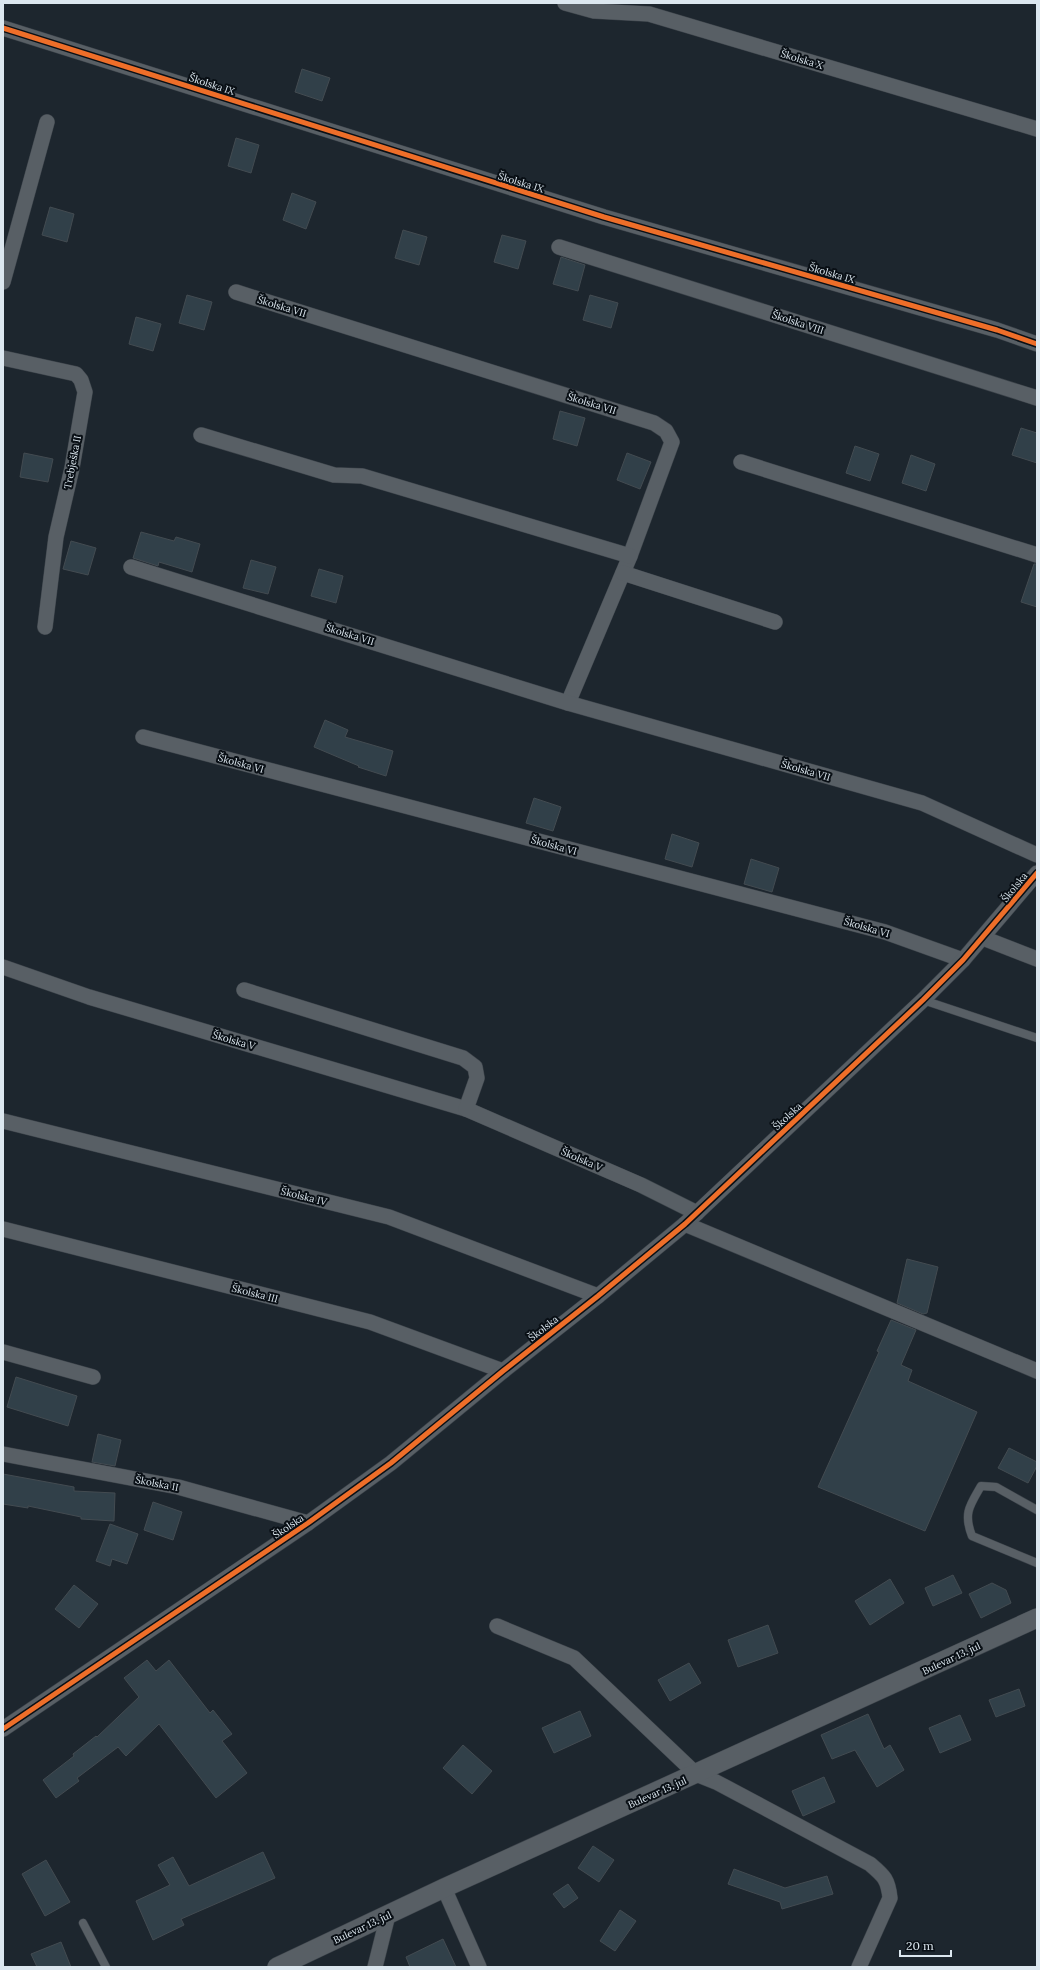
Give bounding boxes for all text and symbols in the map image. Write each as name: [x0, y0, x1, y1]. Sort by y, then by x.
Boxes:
street label: Školska X: [779, 47, 825, 72]
street label: Školska IX: [187, 71, 237, 98]
street label: Školska IX: [496, 169, 546, 196]
street label: Školska IX: [807, 261, 857, 286]
street label: Školska VII: [256, 293, 308, 320]
street label: Školska VIII: [770, 308, 825, 337]
street label: Školska VII: [566, 390, 618, 417]
street label: Trebješka II: [61, 434, 84, 490]
street label: Školska VII: [324, 621, 376, 648]
street label: Školska VI: [216, 751, 265, 776]
street label: Školska VII: [780, 757, 832, 784]
street label: Školska VI: [529, 833, 578, 858]
street label: Školska: [998, 870, 1030, 905]
street label: Školska VI: [842, 915, 891, 940]
street label: Školska V: [211, 1028, 257, 1053]
street label: Školska: [770, 1100, 804, 1133]
street label: Školska V: [559, 1145, 605, 1174]
street label: Školska IV: [279, 1184, 329, 1209]
street label: Školska III: [230, 1281, 279, 1306]
street label: Školska: [526, 1313, 561, 1344]
street label: Školska II: [134, 1473, 180, 1494]
street label: Školska: [270, 1511, 306, 1542]
street label: Bulevar 13. jul: [920, 1639, 983, 1678]
street label: Bulevar 13. jul: [626, 1774, 689, 1811]
street label: Bulevar 13. jul: [331, 1908, 394, 1947]
scale bar: [900, 1932, 951, 1958]
text: 20 m: [906, 1938, 934, 1953]

